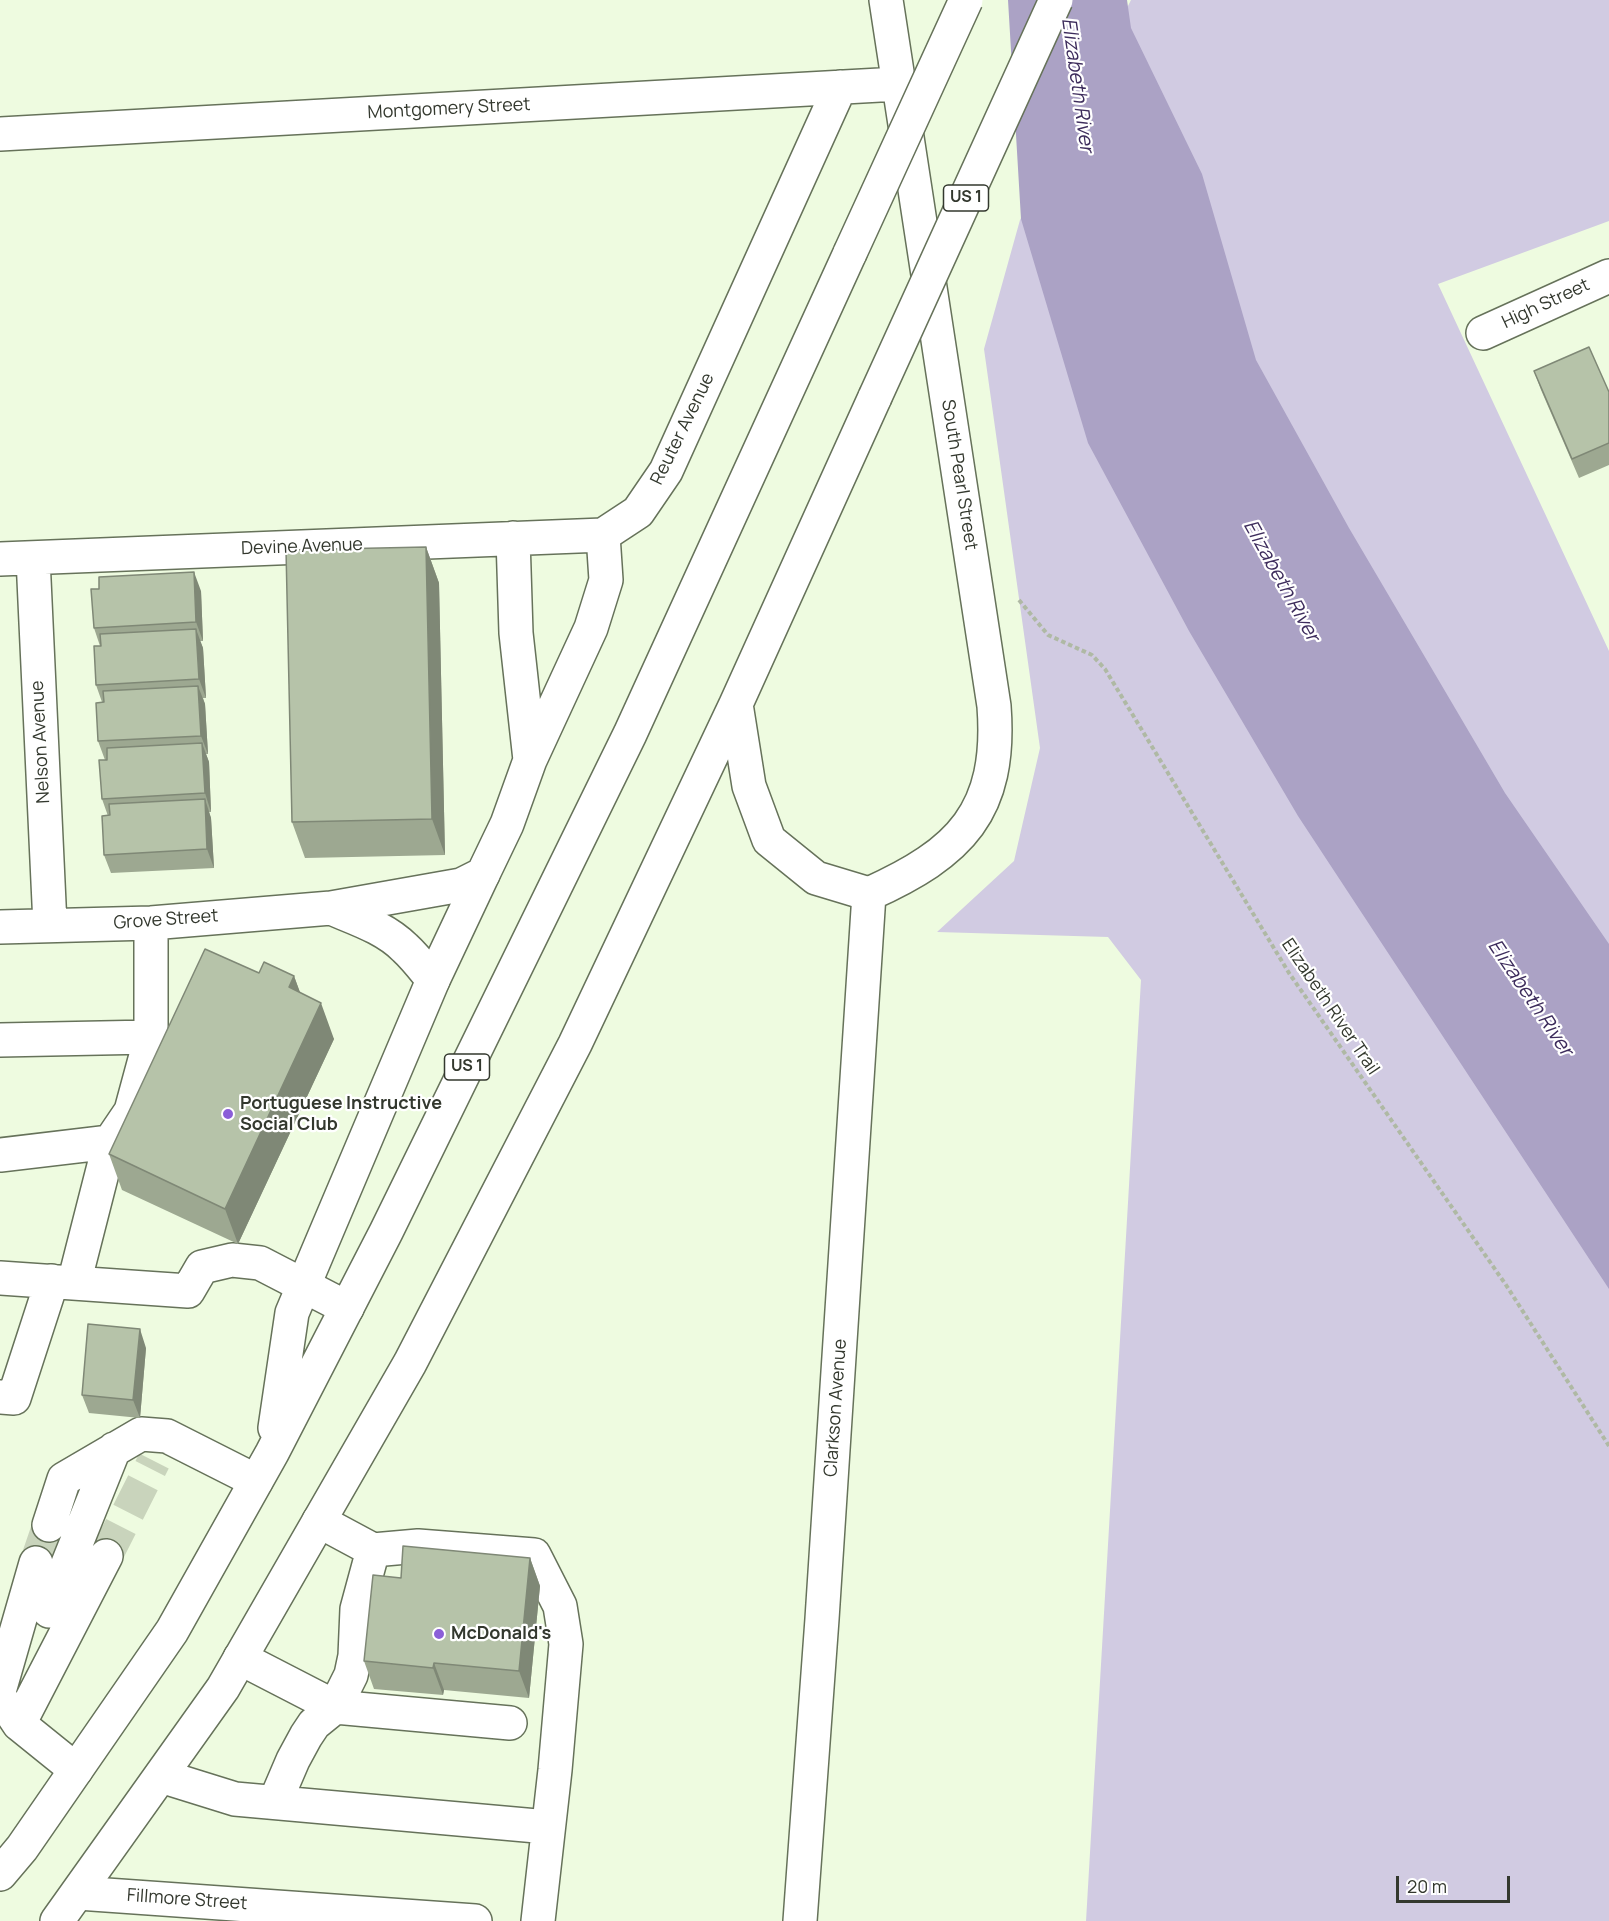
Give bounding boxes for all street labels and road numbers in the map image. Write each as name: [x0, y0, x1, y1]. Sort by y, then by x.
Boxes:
street label: Montgomery Street: [367, 94, 531, 124]
road number: US 1: [944, 185, 988, 211]
street label: High Street: [1499, 274, 1593, 334]
street label: Reuter Avenue: [647, 370, 719, 488]
street label: South Pearl Street: [936, 398, 982, 552]
street label: Devine Avenue: [241, 534, 363, 560]
street label: Nelson Avenue: [27, 680, 55, 804]
street label: Grove Street: [113, 906, 219, 934]
street label: Elizabeth River Trail: [1276, 935, 1384, 1079]
road number: US 1: [444, 1054, 490, 1080]
street label: Clarkson Avenue: [820, 1338, 852, 1478]
street label: Fillmore Street: [126, 1885, 248, 1915]

